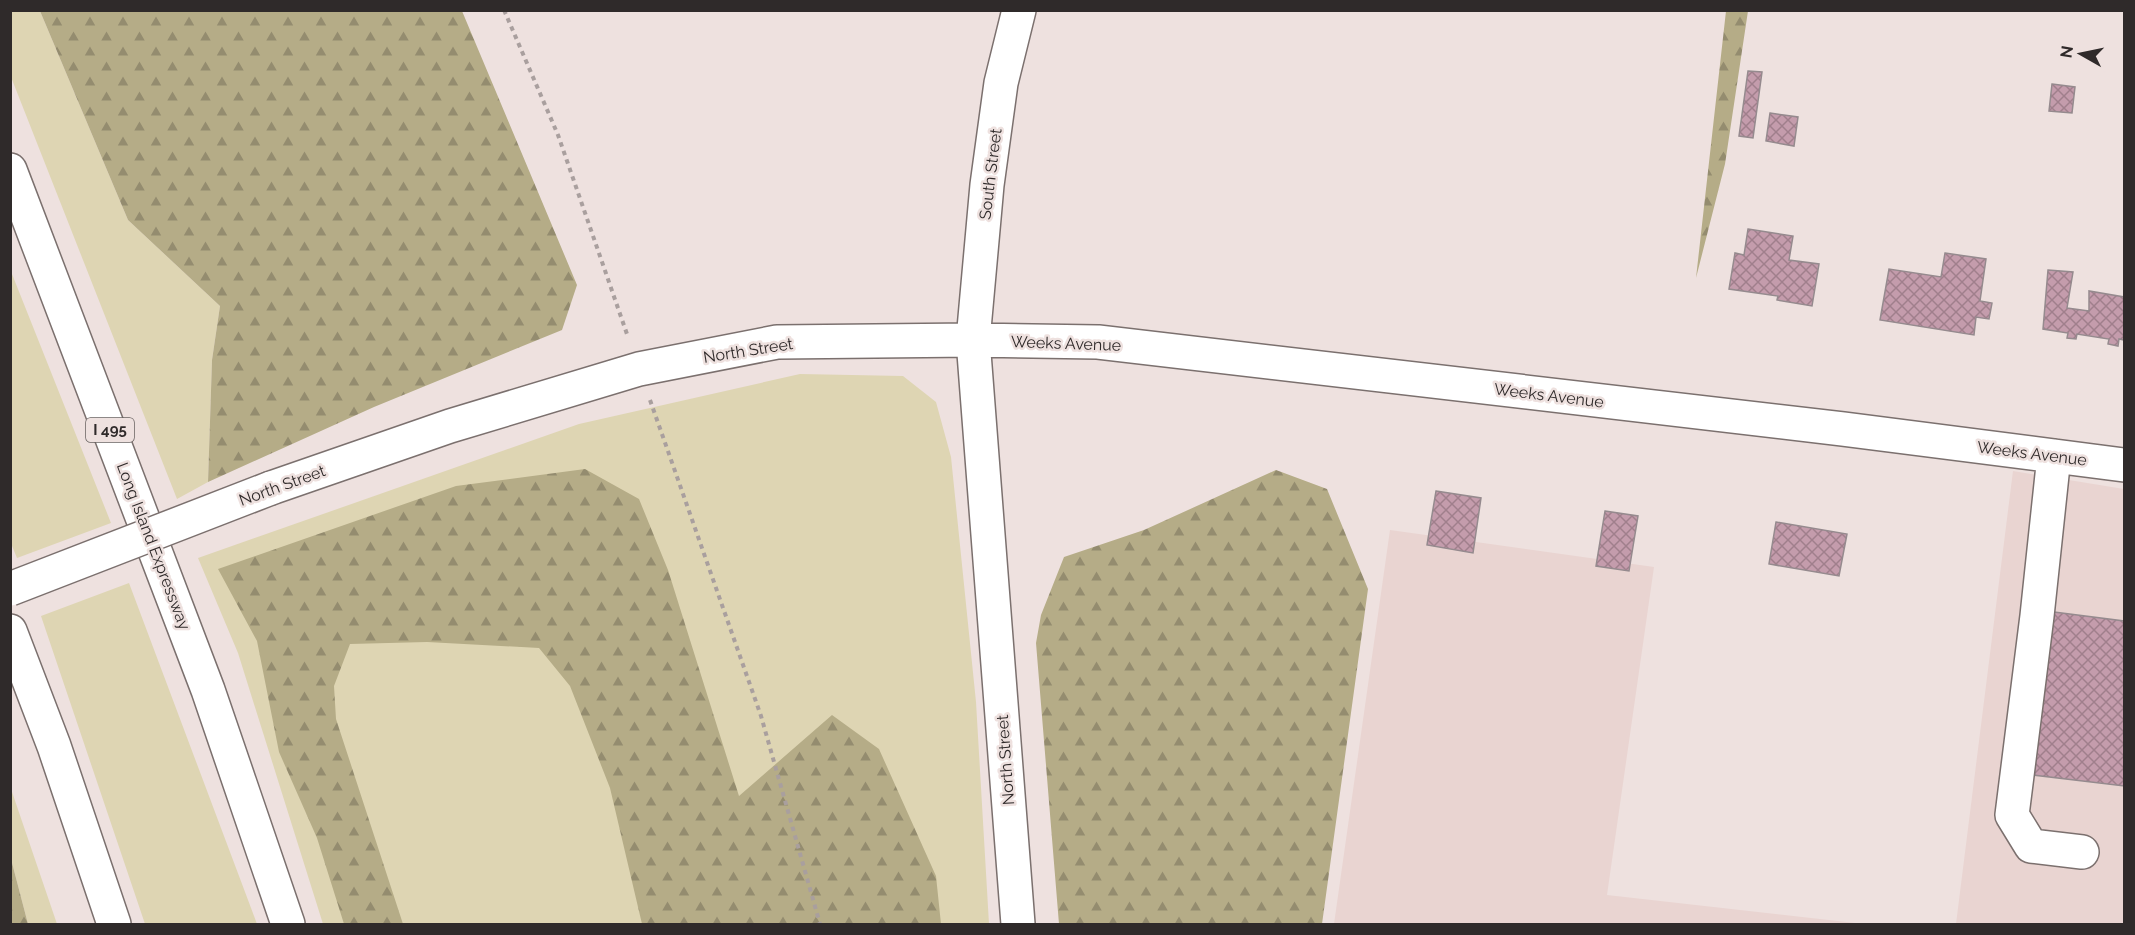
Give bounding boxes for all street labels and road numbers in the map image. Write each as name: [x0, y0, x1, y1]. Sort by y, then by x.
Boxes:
street label: South Street: [975, 127, 1006, 221]
street label: Weeks Avenue: [1010, 332, 1121, 355]
street label: North Street: [702, 334, 795, 367]
street label: Weeks Avenue: [1493, 379, 1605, 412]
road number: I 495: [86, 418, 134, 442]
street label: Weeks Avenue: [1976, 437, 2088, 470]
street label: Long Island Expressway: [113, 460, 194, 633]
street label: North Street: [236, 461, 329, 510]
street label: North Street: [993, 714, 1018, 806]

